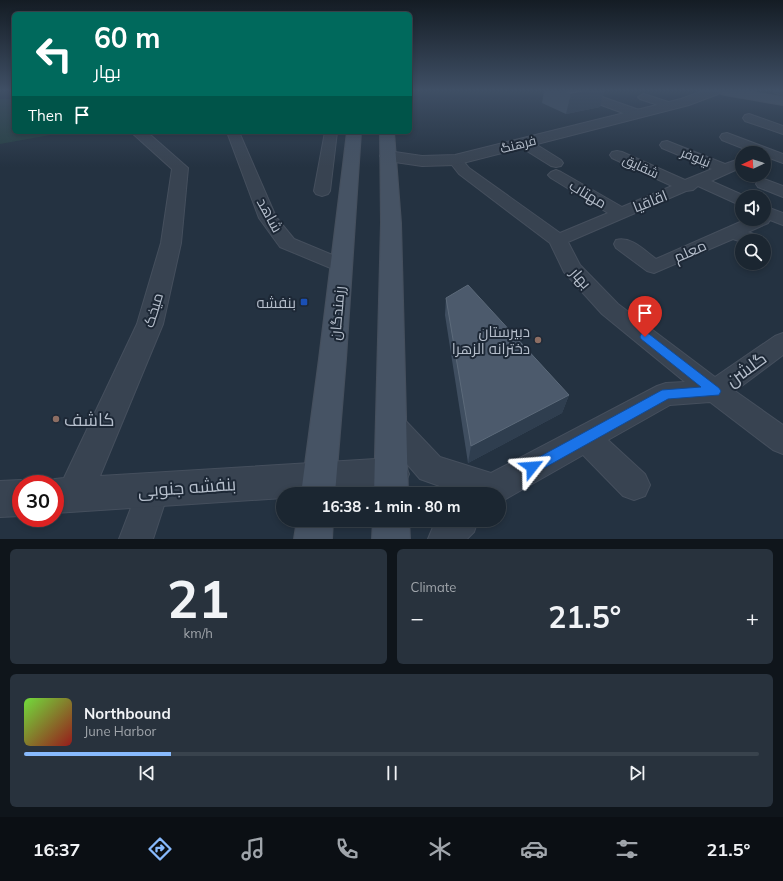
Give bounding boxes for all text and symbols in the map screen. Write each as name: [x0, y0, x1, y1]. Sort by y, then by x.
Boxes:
text: 60 m: [94, 20, 160, 55]
icon: left: [28, 28, 80, 80]
text: بهار: [94, 60, 121, 83]
icon: arrive: [71, 104, 93, 126]
text: Then: [28, 106, 63, 125]
street label: فرهنگ: [498, 132, 538, 156]
street label: نیلوفر: [678, 143, 713, 170]
north arrow: [735, 146, 771, 182]
map controls: [735, 146, 771, 270]
street label: شقایق: [620, 151, 662, 181]
street label: مهتاب: [565, 175, 610, 213]
street label: اقاقیا: [630, 186, 670, 216]
button: sound: [735, 190, 771, 226]
street label: شاهد: [253, 194, 287, 236]
button: search: [735, 234, 771, 270]
street label: معلم: [671, 235, 710, 267]
street label: بهار: [565, 263, 595, 293]
street label: رزمندگان: [325, 285, 350, 341]
street label: میخک: [139, 290, 167, 330]
place label: بنفشه: [256, 293, 296, 312]
pin: [628, 296, 662, 337]
marker: بنفشه: [299, 297, 309, 307]
icon: arrive: [634, 302, 656, 324]
place label: دبيرستان دخترانه الزهرا: [452, 322, 530, 358]
marker: دبيرستان دخترانه الزهرا: [533, 335, 543, 345]
street label: گلشن: [721, 346, 771, 392]
place label: کاشف: [64, 408, 114, 431]
marker: کاشف: [51, 414, 61, 424]
position arrow: [511, 446, 553, 488]
street label: بنفشه جنوبی: [137, 472, 237, 502]
speed limit sign: 30: [12, 475, 64, 527]
text: 16:38 · 1 min · 80 m: [322, 497, 460, 516]
text: 21: [167, 566, 229, 631]
text: Climate: [411, 579, 456, 595]
text: 21.5°: [548, 598, 621, 636]
text: −: [411, 604, 424, 632]
text: +: [746, 604, 759, 632]
text: km/h: [184, 625, 213, 641]
text: Northbound: [84, 704, 171, 723]
text: June Harbor: [84, 723, 156, 739]
icon: previous: [136, 762, 158, 784]
icon: pause: [381, 762, 403, 784]
icon: next: [626, 762, 648, 784]
icon: directions: [146, 835, 174, 863]
icon: music: [239, 835, 267, 863]
icon: phone: [333, 835, 361, 863]
icon: climate: [426, 835, 454, 863]
icon: car: [520, 835, 548, 863]
icon: filters: [613, 835, 641, 863]
text: 16:37: [33, 838, 80, 861]
text: 21.5°: [707, 838, 750, 861]

